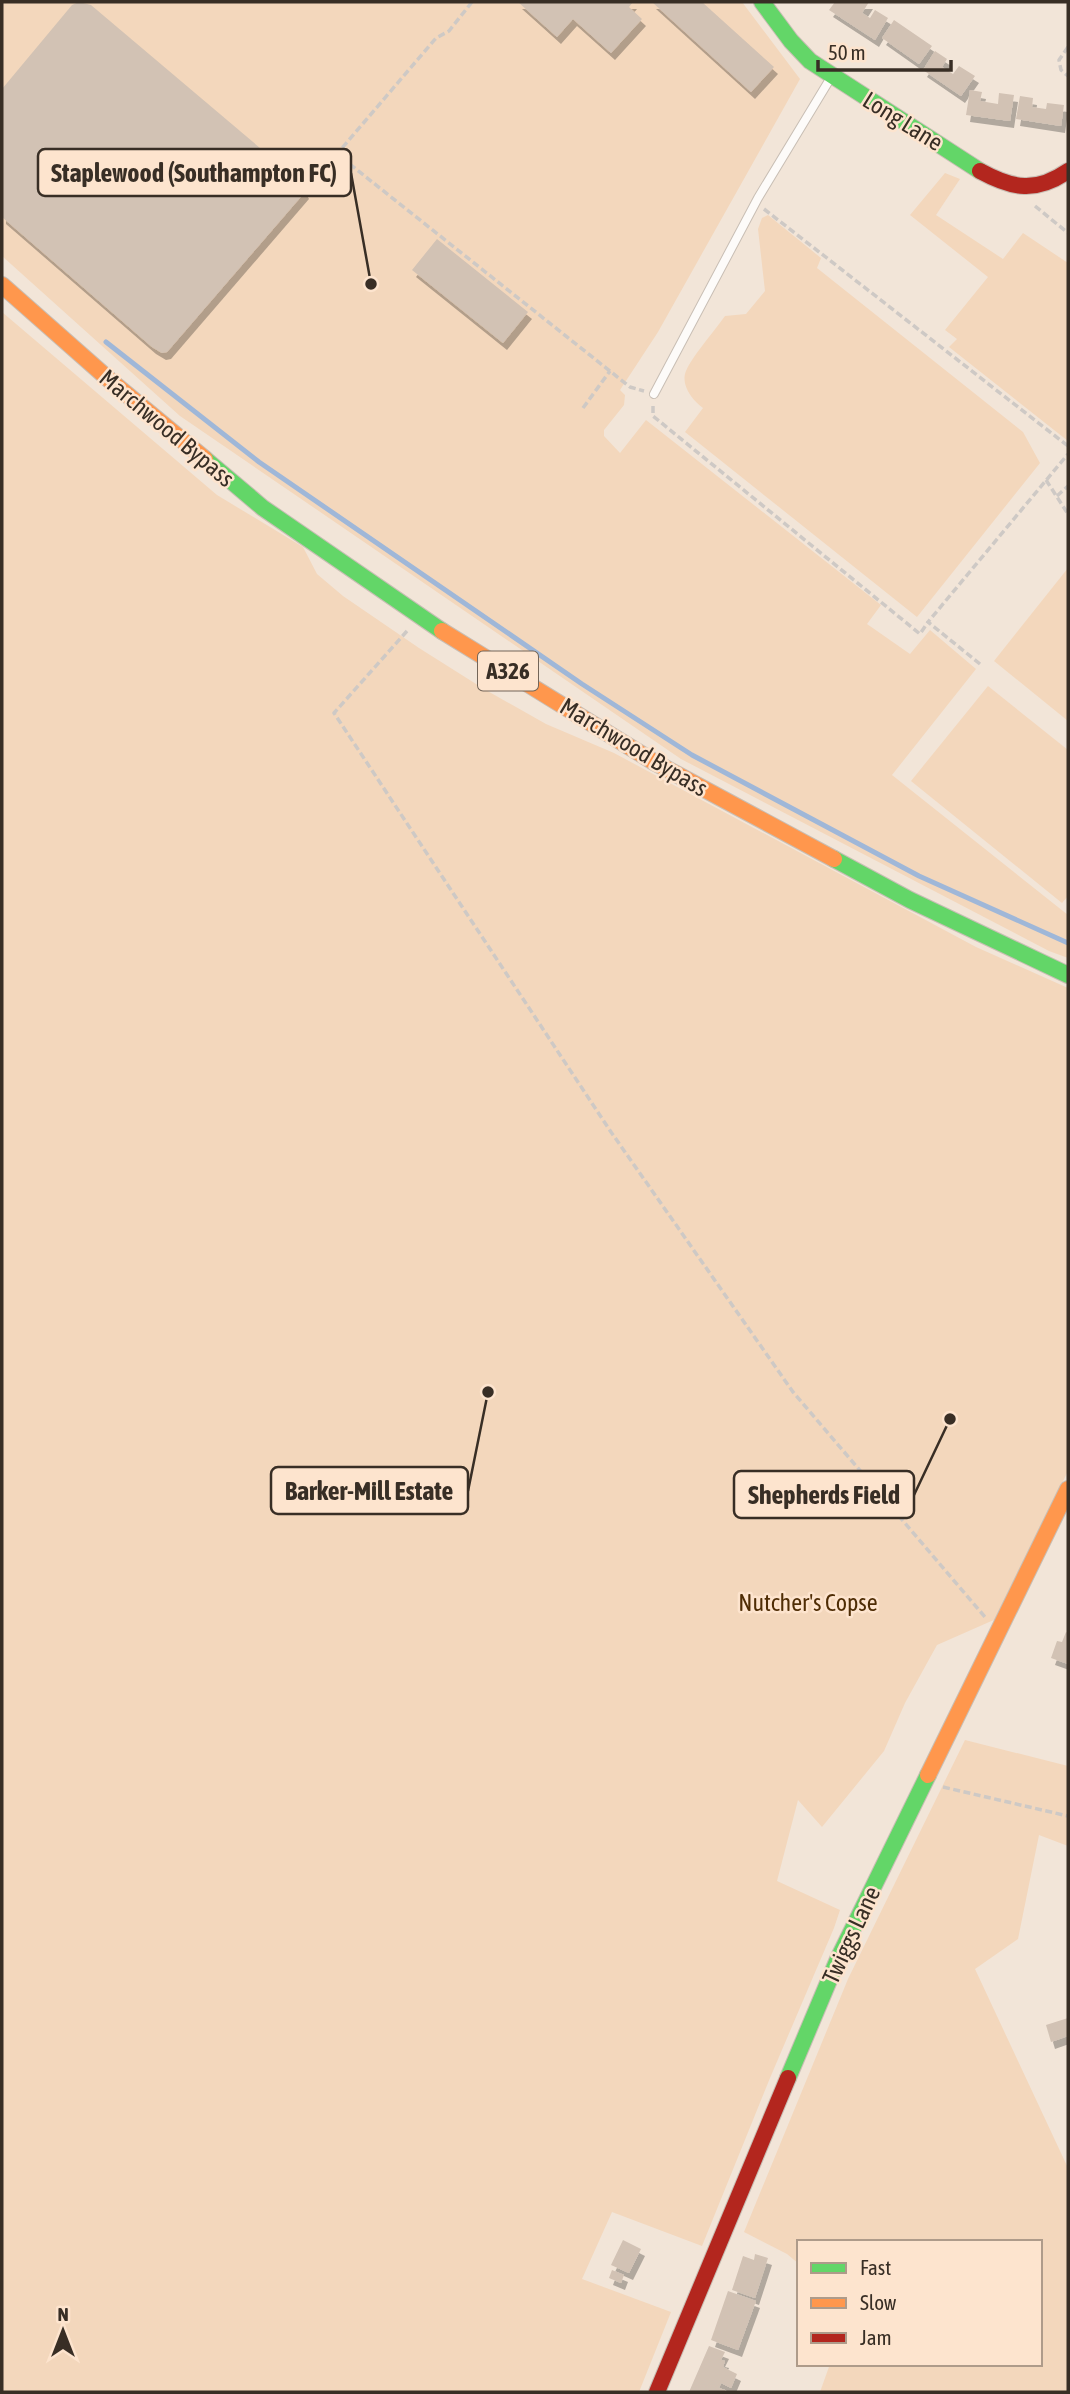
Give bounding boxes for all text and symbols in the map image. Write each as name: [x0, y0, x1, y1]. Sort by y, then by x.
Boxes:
scale bar: [818, 28, 951, 72]
text: 50 m: [828, 40, 866, 64]
street label: Long Lane: [858, 86, 948, 156]
callout: Staplewood (Southampton FC): [38, 149, 351, 196]
text: Staplewood (Southampton FC): [51, 158, 337, 188]
street label: Marchwood Bypass: [94, 364, 240, 492]
road number: A326: [478, 652, 538, 691]
street label: Marchwood Bypass: [556, 692, 712, 802]
callout: Barker-Mill Estate: [271, 1467, 468, 1514]
callout: Shepherds Field: [734, 1471, 914, 1518]
text: Barker-Mill Estate: [285, 1476, 453, 1506]
text: Shepherds Field: [748, 1480, 900, 1510]
park label: Nutcher's Copse: [738, 1589, 878, 1616]
street label: Twiggs Lane: [817, 1882, 885, 1988]
legend: [797, 2240, 1042, 2366]
text: Fast: [860, 2255, 891, 2279]
text: Slow: [860, 2290, 897, 2314]
north arrow: [28, 2296, 98, 2366]
text: N: [57, 2303, 69, 2325]
text: Jam: [860, 2325, 892, 2349]

